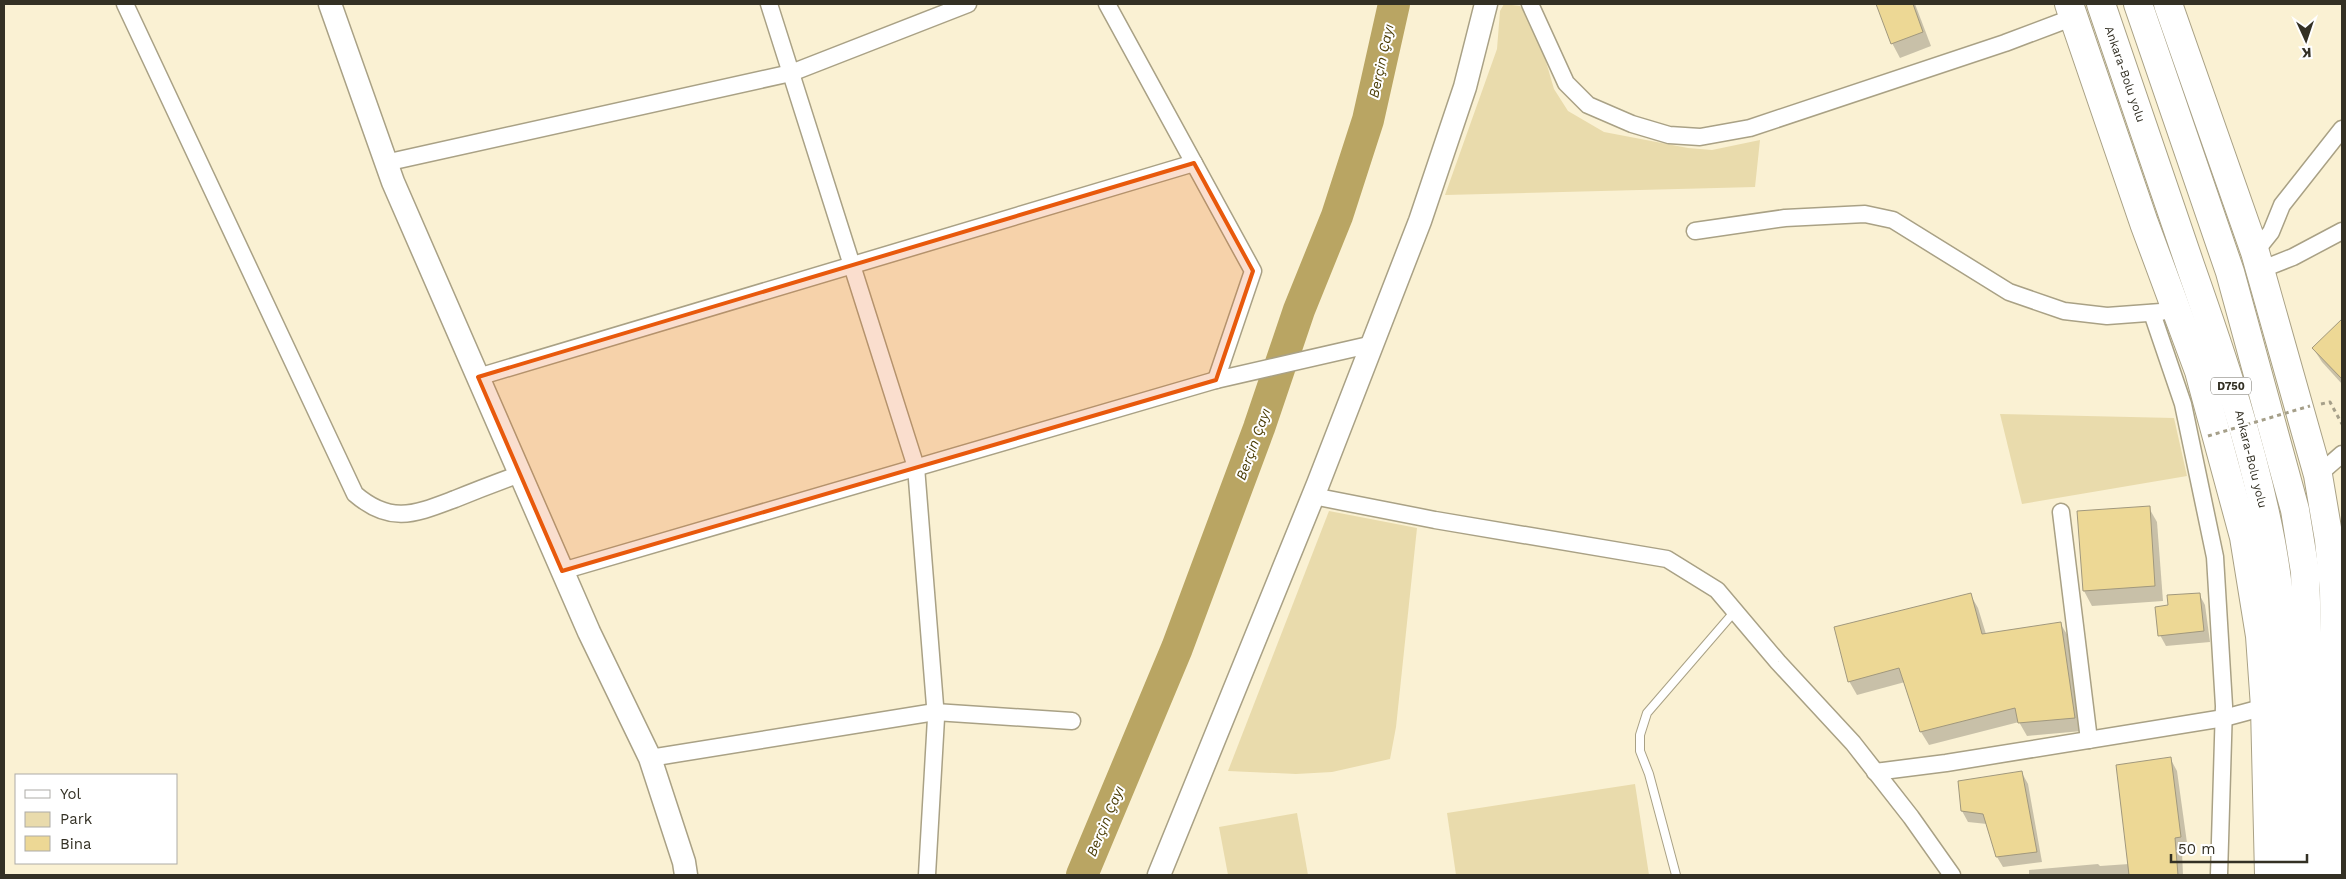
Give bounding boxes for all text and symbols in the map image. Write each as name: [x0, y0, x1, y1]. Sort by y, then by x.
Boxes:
north arrow: [2281, 15, 2331, 65]
water label: Berçin Çayı: [1365, 22, 1397, 99]
street label: Ankara-Bolu yolu: [2102, 24, 2148, 124]
text: K: [2301, 45, 2312, 61]
road number: D750: [2211, 378, 2251, 394]
water label: Berçin Çayı: [1233, 406, 1274, 482]
street label: Ankara-Bolu yolu: [2232, 408, 2270, 510]
legend: [15, 774, 178, 864]
water label: Berçin Çayı: [1083, 783, 1127, 859]
text: Yol: [60, 785, 82, 803]
text: Park: [60, 810, 93, 828]
scale bar: [2171, 832, 2307, 864]
text: Bina: [60, 835, 92, 853]
text: 50 m: [2178, 840, 2215, 858]

